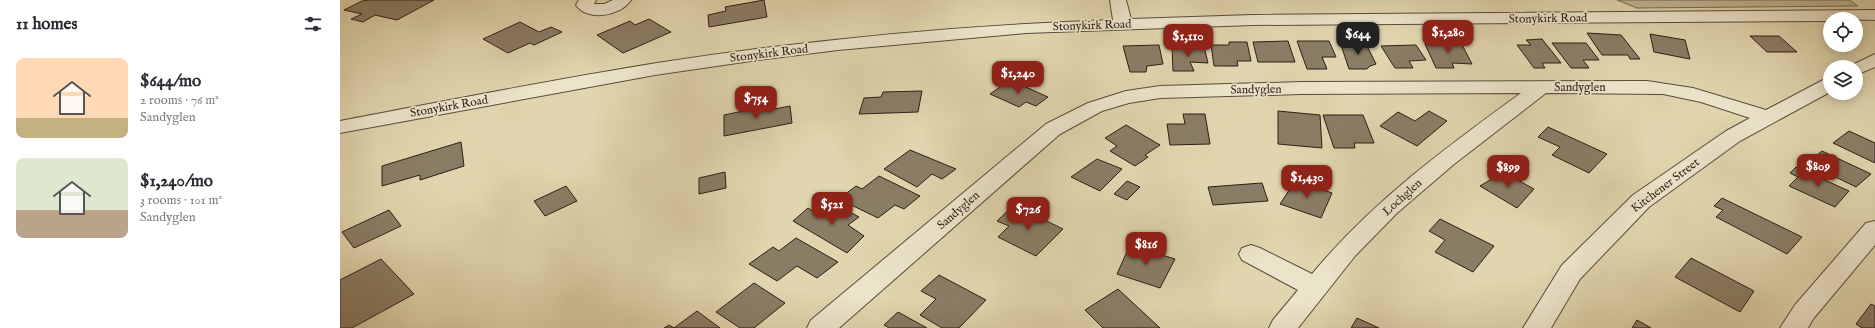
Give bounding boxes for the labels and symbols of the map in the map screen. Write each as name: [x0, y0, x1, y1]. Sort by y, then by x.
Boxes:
street label: Stonykirk Road: [1508, 10, 1588, 27]
street label: Stonykirk Road: [1052, 17, 1132, 34]
pin: $1,280: [1415, 20, 1481, 54]
pin: $644: [1334, 22, 1382, 56]
pin: $1,110: [1155, 24, 1221, 58]
street label: Stonykirk Road: [729, 41, 810, 66]
pin: $1,240: [985, 61, 1051, 95]
street label: Sandyglen: [1554, 80, 1606, 95]
street label: Sandyglen: [1230, 82, 1282, 97]
pin: $754: [732, 86, 780, 120]
street label: Stonykirk Road: [409, 92, 490, 121]
pin: $809: [1794, 154, 1842, 188]
pin: $899: [1484, 155, 1532, 189]
street label: Kitchener Street: [1628, 155, 1702, 216]
pin: $1,430: [1274, 165, 1340, 199]
street label: Lochglen: [1379, 175, 1426, 219]
street label: Sandyglen: [934, 187, 983, 233]
pin: $521: [808, 192, 856, 226]
pin: $726: [1004, 197, 1052, 231]
pin: $816: [1122, 232, 1170, 266]

